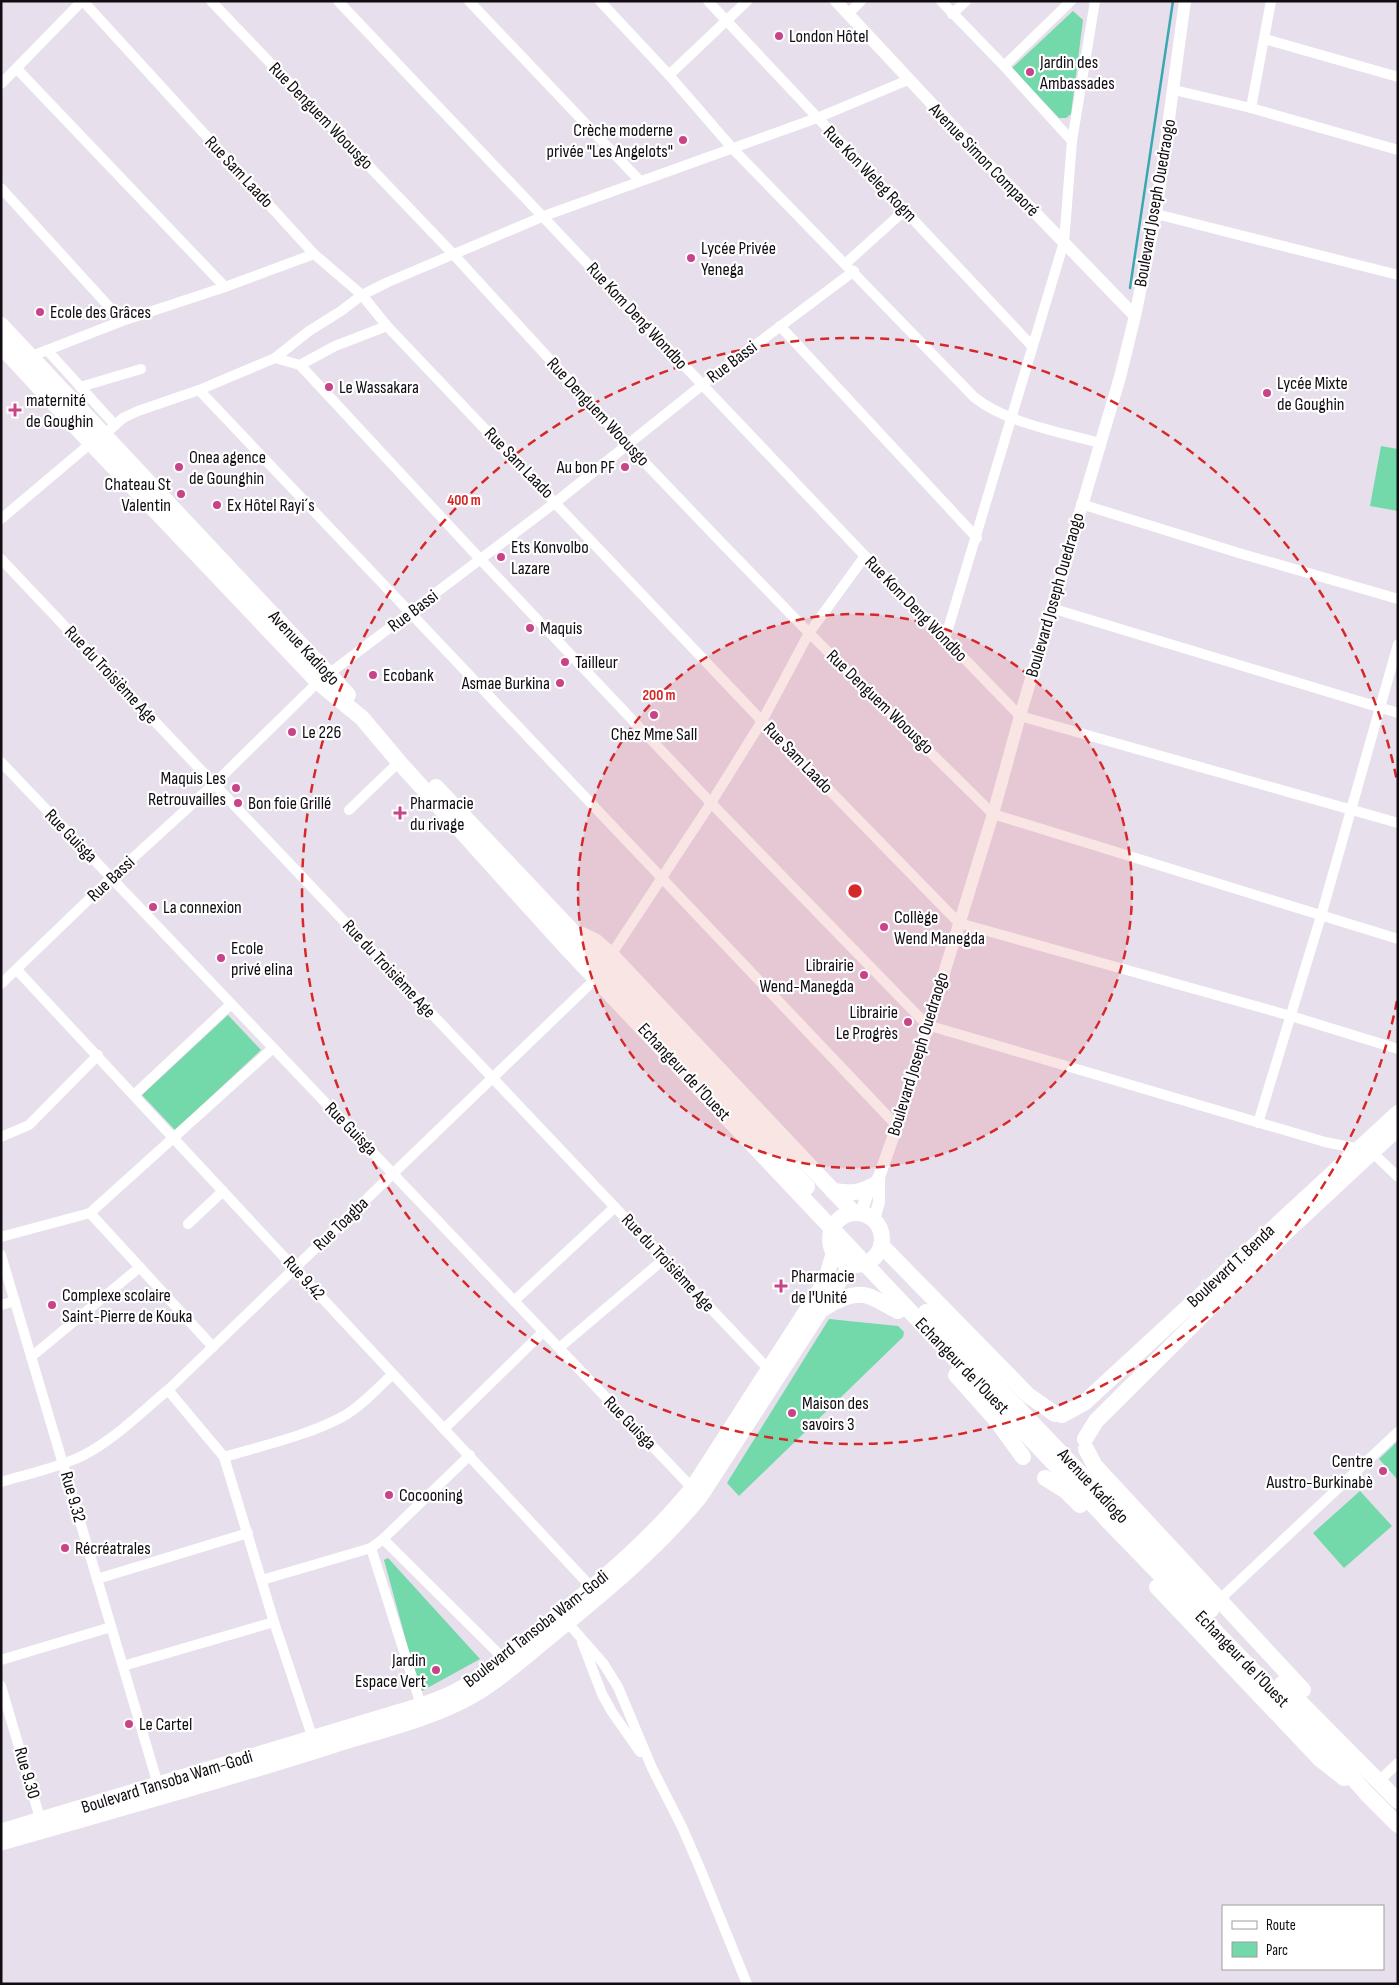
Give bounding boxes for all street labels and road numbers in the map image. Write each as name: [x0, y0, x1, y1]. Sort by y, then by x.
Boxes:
street label: Rue Denguem Woousgo: [265, 58, 377, 174]
street label: Avenue Simon Compaoré: [924, 98, 1043, 221]
street label: Boulevard Joseph Ouedraogo: [1130, 117, 1180, 289]
street label: Rue Kon Weleg Rogm: [819, 122, 921, 226]
street label: Rue Sam Laado: [200, 132, 278, 212]
street label: Rue Kom Deng Wondbo: [582, 258, 692, 374]
street label: Rue Bassi: [703, 336, 761, 388]
street label: Rue Denguem Woousgo: [542, 353, 654, 471]
street label: Rue Sam Laado: [480, 423, 558, 503]
street label: Boulevard Joseph Ouedraogo: [1021, 510, 1089, 680]
street label: Rue Kom Deng Wondbo: [860, 552, 972, 666]
street label: Rue Bassi: [384, 585, 442, 637]
street label: Avenue Kadiogo: [263, 605, 344, 690]
street label: Rue du Troisième Age: [60, 622, 162, 728]
street label: Rue Denguem Woousgo: [822, 646, 938, 758]
street label: Rue Sam Laado: [759, 718, 837, 798]
street label: Rue Guisga: [41, 805, 102, 867]
street label: Rue Bassi: [83, 852, 139, 906]
street label: Rue du Troisième Age: [338, 916, 440, 1022]
street label: Boulevard Joseph Ouedraogo: [883, 970, 953, 1138]
street label: Echangeur de l'Ouest: [633, 1019, 735, 1126]
street label: Rue Guisga: [321, 1098, 382, 1160]
street label: Rue Toagba: [309, 1193, 373, 1255]
street label: Rue du Troisième Age: [617, 1210, 719, 1316]
street label: Boulevard T. Benda: [1183, 1220, 1279, 1312]
street label: Rue 9.42: [279, 1252, 329, 1304]
street label: Echangeur de l'Ouest: [911, 1313, 1014, 1419]
street label: Rue Guisga: [600, 1392, 661, 1454]
street label: Avenue Kadiogo: [1052, 1443, 1133, 1528]
street label: Rue 9.32: [56, 1469, 90, 1525]
street label: Boulevard Tansoba Wam-Godi: [459, 1566, 613, 1692]
street label: Echangeur de l'Ouest: [1191, 1606, 1294, 1712]
street label: Rue 9.30: [10, 1745, 44, 1801]
street label: Boulevard Tansoba Wam-Godi: [79, 1746, 255, 1818]

